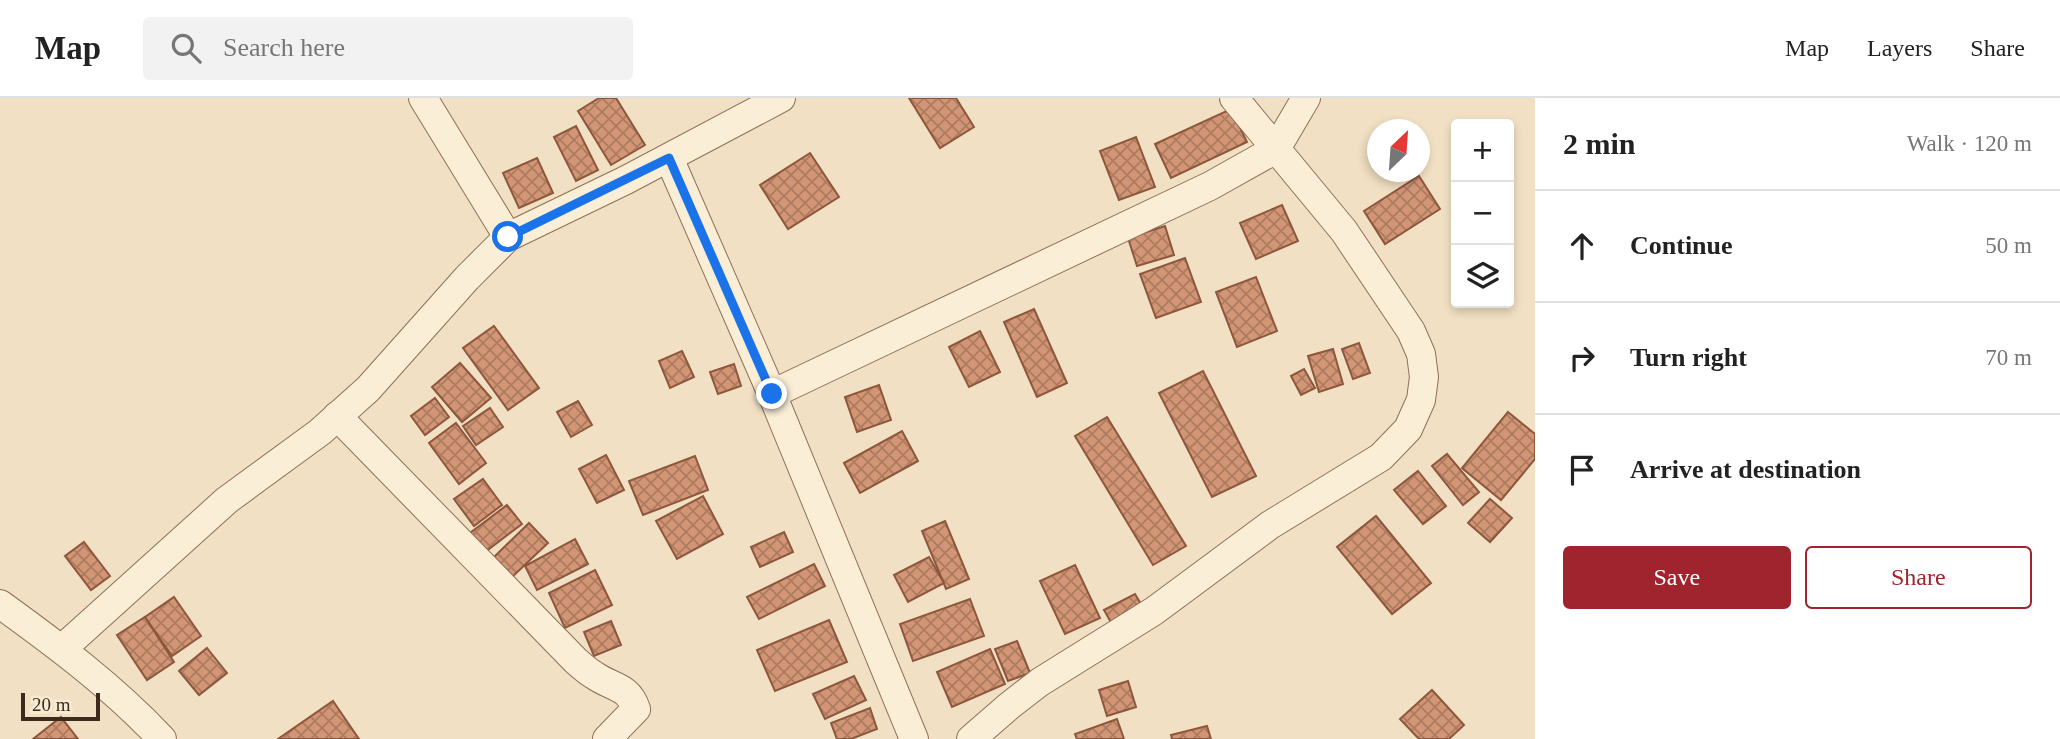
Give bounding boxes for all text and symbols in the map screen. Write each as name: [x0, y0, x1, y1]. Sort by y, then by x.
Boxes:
search box: [143, 17, 633, 80]
icon: search: [167, 29, 205, 67]
text: Map: [35, 30, 101, 66]
text: Search here: [223, 33, 345, 62]
text: Map: [1785, 35, 1829, 61]
text: Layers: [1867, 35, 1932, 61]
text: Share: [1970, 35, 2025, 61]
north arrow: [1367, 119, 1430, 182]
map controls: [1451, 119, 1514, 308]
button: +: [1451, 119, 1514, 182]
text: 2 min: [1563, 127, 1636, 160]
text: Walk · 120 m: [1907, 131, 2032, 156]
button: −: [1451, 182, 1514, 245]
route start: [492, 221, 523, 252]
icon: ahead: [1563, 227, 1601, 265]
text: Continue: [1630, 231, 1733, 260]
text: 50 m: [1985, 233, 2032, 258]
button: layers: [1451, 245, 1514, 308]
icon: right: [1563, 339, 1601, 377]
text: Turn right: [1630, 343, 1747, 372]
text: 70 m: [1985, 345, 2032, 370]
route end: [756, 378, 787, 409]
icon: arrive: [1563, 451, 1601, 489]
text: Arrive at destination: [1630, 455, 1861, 484]
button: Save: [1563, 546, 1791, 609]
button: Share: [1805, 546, 2032, 609]
scale bar: [21, 690, 100, 722]
text: 20 m: [32, 694, 71, 715]

